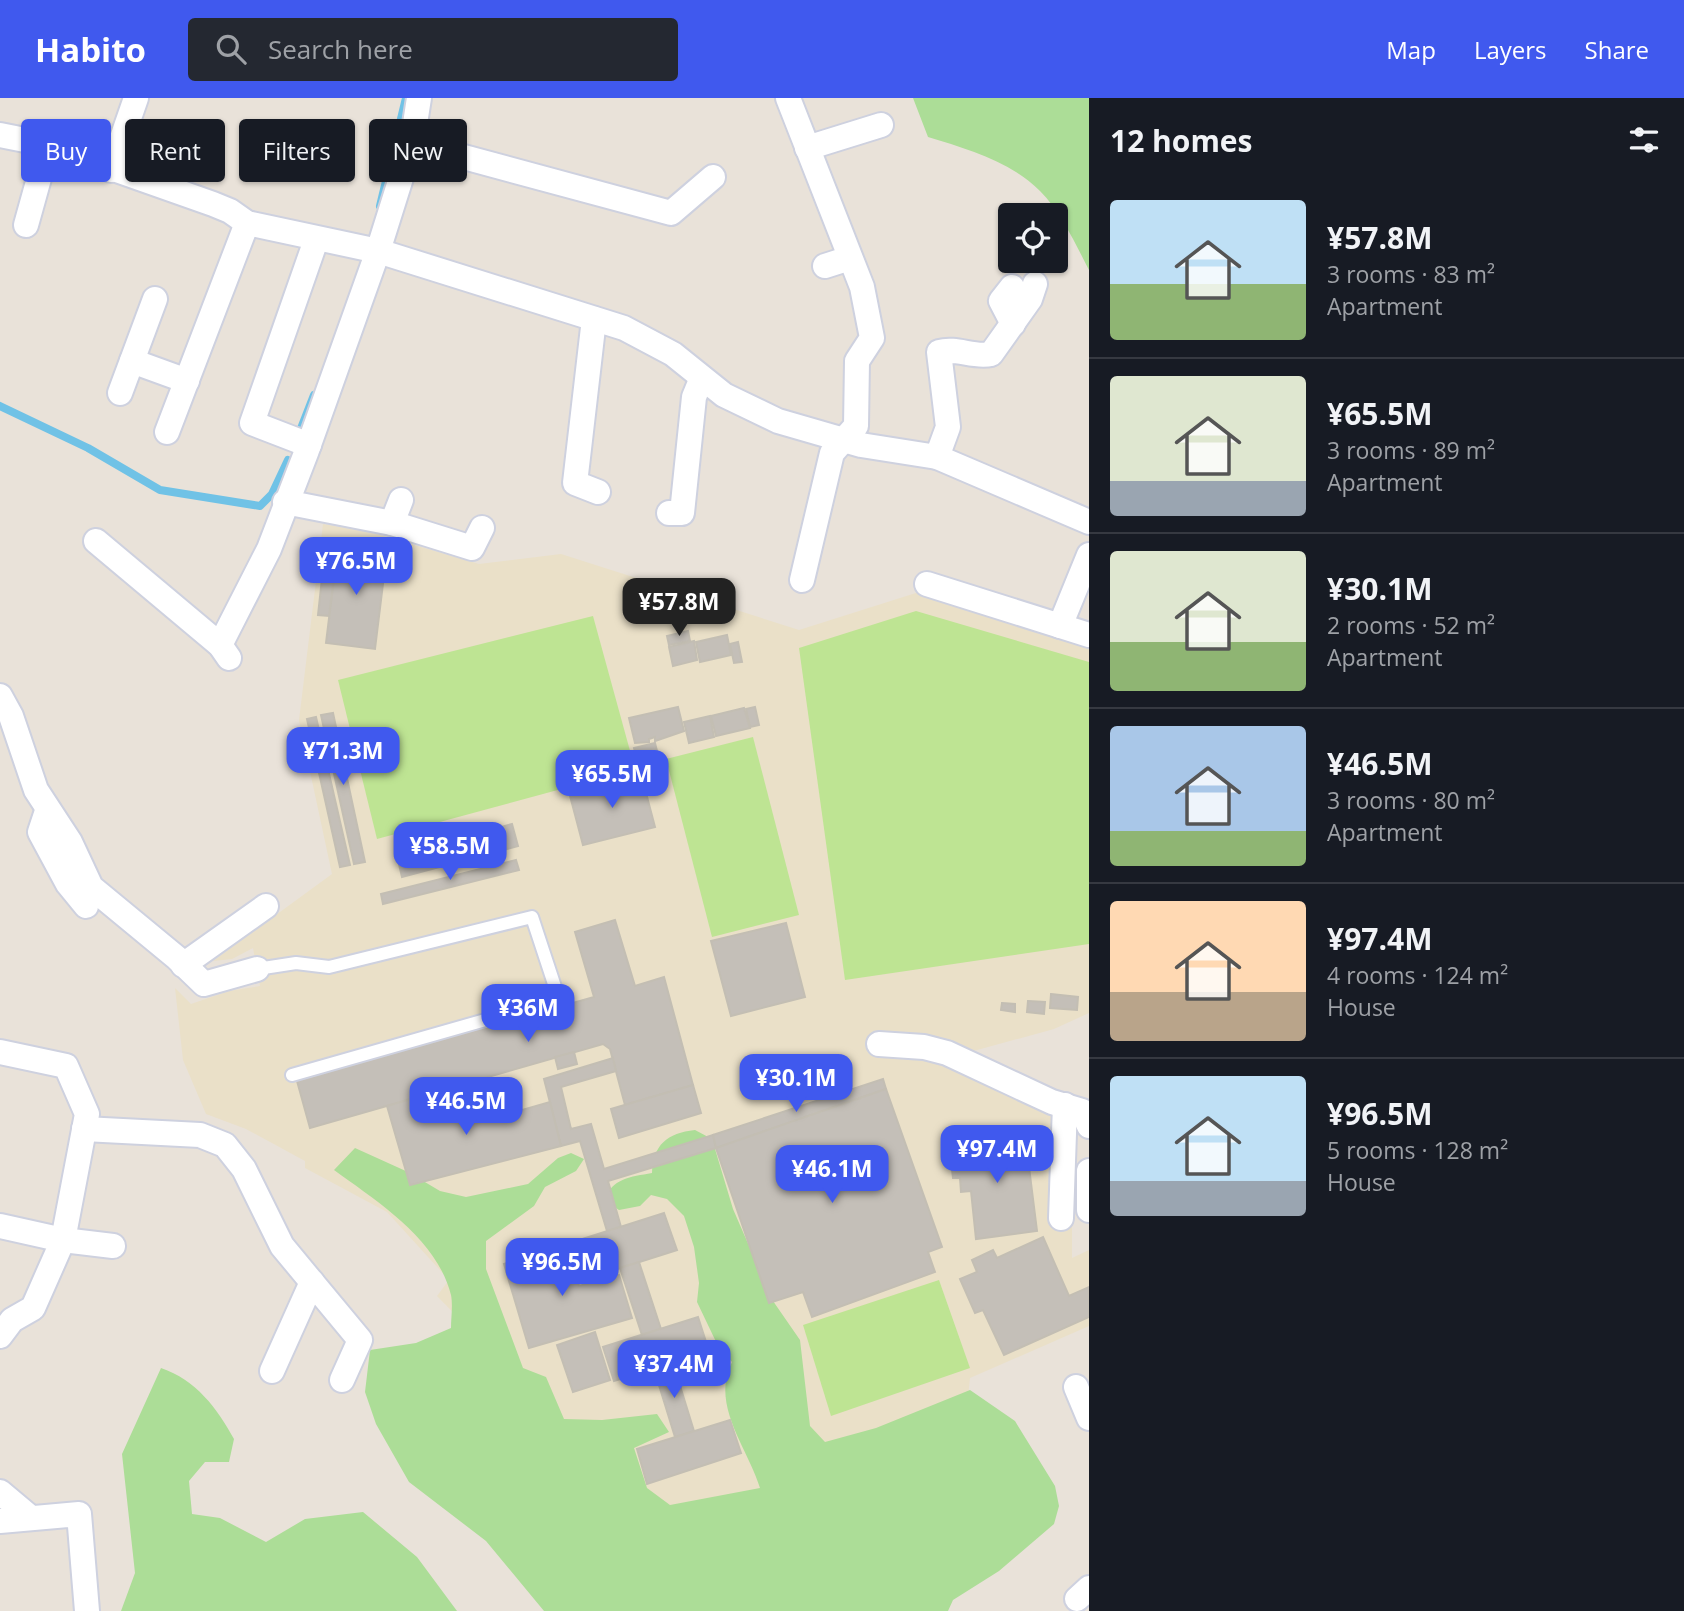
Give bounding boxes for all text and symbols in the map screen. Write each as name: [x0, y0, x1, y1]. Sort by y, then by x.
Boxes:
search box: [188, 18, 678, 81]
text: Habito: [35, 27, 146, 72]
icon: search: [212, 30, 250, 68]
text: Search here: [268, 31, 413, 67]
text: Map: [1386, 33, 1436, 66]
text: Layers: [1474, 33, 1547, 66]
text: Share: [1585, 33, 1649, 66]
chip: Buy: [21, 119, 111, 182]
chip: Rent: [125, 119, 225, 182]
chip: Filters: [239, 119, 355, 182]
chip: New: [369, 119, 467, 182]
text: 12 homes: [1110, 120, 1253, 161]
icon: filters: [1625, 121, 1663, 159]
map controls: [998, 203, 1068, 273]
button: locate: [998, 203, 1068, 273]
text: ¥57.8M: [1327, 217, 1432, 258]
icon: home: [1166, 228, 1250, 312]
text: 3 rooms · 83 m²: [1327, 258, 1495, 290]
text: Apartment: [1327, 290, 1443, 322]
text: ¥65.5M: [1327, 393, 1432, 434]
icon: home: [1166, 404, 1250, 488]
text: 3 rooms · 89 m²: [1327, 434, 1495, 466]
text: Apartment: [1327, 466, 1443, 498]
pin: ¥76.5M: [299, 538, 413, 597]
text: ¥76.5M: [316, 544, 396, 576]
text: ¥30.1M: [1327, 568, 1432, 609]
pin: ¥57.8M: [622, 578, 736, 638]
icon: home: [1166, 579, 1250, 663]
text: ¥57.8M: [639, 585, 719, 617]
text: 2 rooms · 52 m²: [1327, 609, 1495, 641]
text: Apartment: [1327, 641, 1443, 673]
pin: ¥71.3M: [286, 728, 400, 787]
text: ¥71.3M: [303, 734, 383, 766]
text: ¥46.5M: [1327, 743, 1432, 784]
pin: ¥65.5M: [555, 750, 669, 810]
icon: home: [1166, 754, 1250, 838]
text: ¥65.5M: [572, 757, 652, 789]
text: 3 rooms · 80 m²: [1327, 784, 1495, 816]
text: Apartment: [1327, 816, 1443, 848]
pin: ¥58.5M: [393, 822, 507, 882]
text: ¥58.5M: [410, 829, 490, 861]
text: ¥97.4M: [1327, 918, 1432, 959]
icon: home: [1166, 929, 1250, 1013]
text: 4 rooms · 124 m²: [1327, 959, 1508, 991]
pin: ¥36M: [487, 984, 569, 1044]
text: ¥36M: [497, 991, 559, 1023]
text: House: [1327, 991, 1396, 1023]
pin: ¥30.1M: [739, 1054, 853, 1114]
text: ¥30.1M: [756, 1061, 836, 1093]
pin: ¥46.5M: [409, 1077, 523, 1137]
text: ¥46.5M: [426, 1084, 506, 1116]
text: ¥96.5M: [1327, 1093, 1432, 1134]
icon: home: [1166, 1104, 1250, 1188]
pin: ¥97.4M: [940, 1126, 1054, 1185]
text: ¥97.4M: [957, 1132, 1037, 1164]
text: 5 rooms · 128 m²: [1327, 1134, 1508, 1166]
pin: ¥46.1M: [775, 1146, 889, 1205]
text: ¥46.1M: [792, 1152, 872, 1184]
text: House: [1327, 1166, 1396, 1198]
pin: ¥96.5M: [505, 1238, 619, 1298]
text: ¥96.5M: [522, 1245, 602, 1277]
pin: ¥37.4M: [617, 1340, 731, 1400]
text: ¥37.4M: [634, 1347, 714, 1379]

